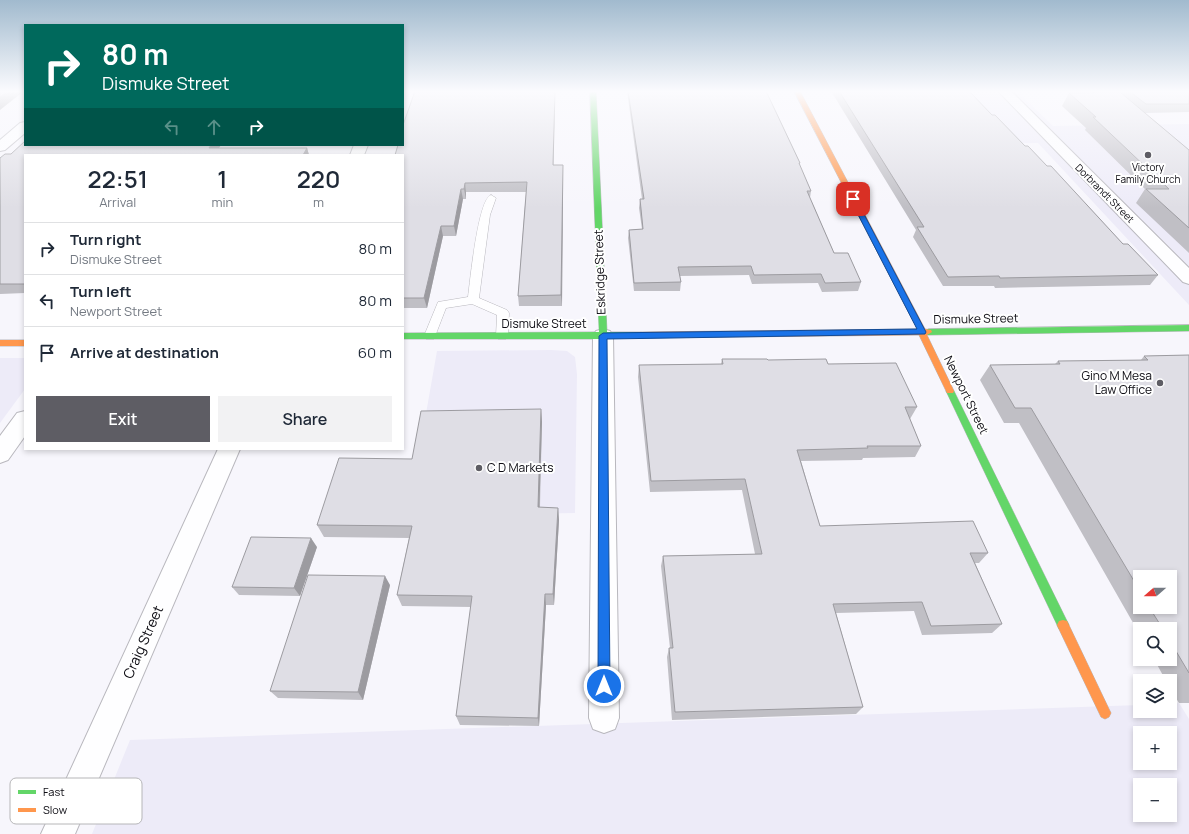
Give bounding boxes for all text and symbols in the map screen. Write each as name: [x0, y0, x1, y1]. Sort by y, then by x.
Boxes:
text: 80 m: [102, 35, 168, 73]
icon: right: [36, 40, 88, 92]
text: Dismuke Street: [102, 71, 229, 95]
icon: left: [161, 116, 183, 138]
icon: ahead: [203, 116, 225, 138]
icon: right: [245, 116, 267, 138]
marker: Victory Family Church: [1143, 150, 1153, 160]
street label: Dorbrandt Street: [1072, 160, 1138, 226]
place label: Victory Family Church: [1116, 160, 1180, 186]
text: 22:51: [88, 162, 148, 195]
text: 1: [217, 162, 227, 195]
text: 220: [297, 162, 340, 195]
pin: [836, 182, 870, 216]
icon: arrive: [842, 188, 864, 210]
text: Arrival: [99, 193, 136, 211]
text: min: [211, 193, 233, 211]
text: m: [313, 193, 324, 211]
text: Turn right: [70, 229, 141, 250]
street label: Eskridge Street: [590, 229, 609, 315]
icon: right: [36, 238, 58, 260]
text: 80 m: [358, 238, 392, 259]
text: Dismuke Street: [70, 250, 162, 268]
text: Turn left: [70, 281, 132, 302]
icon: left: [36, 290, 58, 312]
text: 80 m: [358, 290, 392, 311]
text: Newport Street: [70, 302, 162, 320]
street label: Dismuke Street: [933, 309, 1019, 328]
street label: Dismuke Street: [502, 315, 587, 332]
icon: arrive: [36, 342, 58, 364]
text: Arrive at destination: [70, 342, 219, 363]
text: 60 m: [358, 342, 392, 363]
street label: Newport Street: [940, 353, 993, 437]
place label: Gino M Mesa Law Office: [1082, 367, 1152, 398]
marker: Gino M Mesa Law Office: [1155, 378, 1165, 388]
button: Exit: [36, 396, 210, 442]
button: Share: [218, 396, 392, 442]
place label: C D Markets: [487, 459, 553, 476]
marker: C D Markets: [474, 463, 484, 473]
north arrow: [1133, 570, 1177, 614]
map controls: [1133, 570, 1177, 822]
street label: Craig Street: [118, 602, 167, 681]
button: search: [1133, 622, 1177, 666]
position arrow: [583, 665, 625, 707]
button: layers: [1133, 674, 1177, 718]
button: +: [1133, 726, 1177, 770]
legend: [10, 778, 142, 824]
button: −: [1133, 778, 1177, 822]
text: Fast: [43, 784, 65, 799]
text: Slow: [43, 802, 68, 817]

